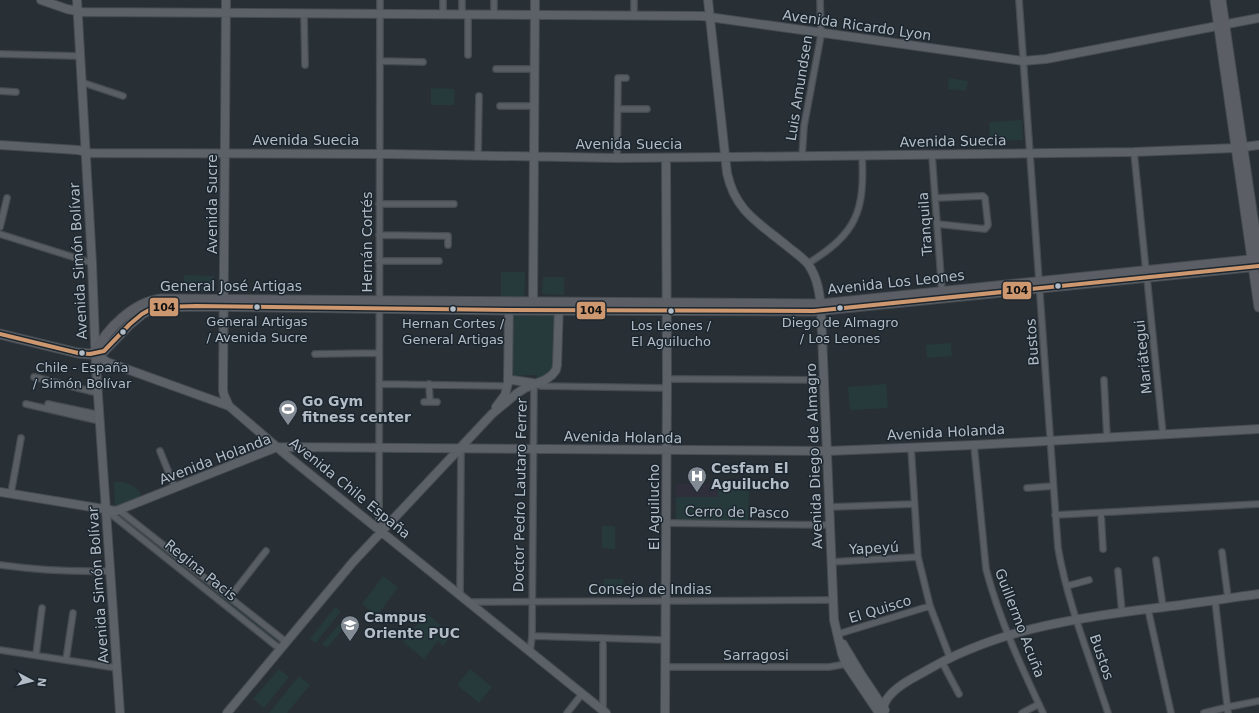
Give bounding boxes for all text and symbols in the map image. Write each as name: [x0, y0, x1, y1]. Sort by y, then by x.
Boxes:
street label: Avenida Ricardo Lyon: [782, 7, 932, 43]
street label: Luis Amundsen: [783, 34, 815, 142]
street label: Avenida Suecia: [253, 132, 359, 148]
street label: Avenida Suecia: [899, 132, 1007, 150]
street label: Avenida Suecia: [576, 136, 682, 152]
street label: Avenida Sucre: [204, 154, 220, 254]
street label: Avenida Simón Bolívar: [66, 182, 90, 340]
street label: Hernán Cortés: [359, 192, 375, 292]
street label: Tranquila: [915, 192, 935, 257]
street label: Avenida Los Leones: [827, 267, 965, 297]
street label: General José Artigas: [160, 278, 302, 294]
line badge: 104: [1002, 281, 1032, 300]
unlabelled marker: [1053, 281, 1063, 291]
text: 104: [1006, 284, 1029, 297]
line badge: 104: [149, 297, 179, 317]
text: 104: [153, 301, 176, 314]
line badge: 104: [576, 301, 606, 320]
marker: General Artigas / Avenida Sucre: [252, 302, 262, 312]
marker: Diego de Almagro / Los Leones: [835, 303, 845, 313]
marker: Hernan Cortes / General Artigas: [448, 304, 458, 314]
text: 104: [580, 304, 603, 317]
marker: Los Leones / El Aguilucho: [666, 306, 676, 316]
place label: General Artigas / Avenida Sucre: [206, 314, 308, 345]
place label: Diego de Almagro / Los Leones: [782, 315, 898, 346]
place label: Hernan Cortes / General Artigas: [402, 316, 505, 347]
place label: Los Leones / El Aguilucho: [631, 318, 712, 349]
street label: Bustos: [1022, 318, 1042, 366]
street label: Mariátegui: [1131, 319, 1155, 395]
unlabelled marker: [118, 327, 128, 337]
marker: Chile - España / Simón Bolívar: [77, 348, 87, 358]
place label: Chile - España / Simón Bolívar: [33, 360, 132, 391]
street label: Avenida Diego de Almagro: [803, 363, 825, 549]
place label: Go Gym fitness center: [302, 393, 411, 425]
sports icon: Go Gym fitness center: [277, 398, 299, 426]
street label: Doctor Pedro Lautaro Ferrer: [510, 398, 530, 592]
street label: Avenida Holanda: [887, 421, 1005, 443]
street label: Avenida Holanda: [564, 428, 682, 446]
street label: Avenida Holanda: [157, 430, 273, 488]
street label: Avenida Chile España: [286, 434, 414, 542]
place label: Cesfam El Aguilucho: [711, 460, 790, 492]
street label: El Aguilucho: [646, 464, 662, 550]
hospital icon: Cesfam El Aguilucho: [686, 465, 708, 493]
street label: Cerro de Pasco: [685, 503, 789, 521]
street label: Avenida Simón Bolívar: [85, 506, 111, 664]
street label: Regina Pacis: [162, 536, 240, 604]
street label: Yapeyú: [848, 539, 899, 557]
street label: Guillermo Acuña: [992, 566, 1048, 680]
street label: Consejo de Indias: [588, 581, 712, 597]
street label: El Quisco: [847, 592, 913, 626]
place label: Campus Oriente PUC: [364, 609, 460, 641]
school or university icon: Campus Oriente PUC: [339, 614, 361, 642]
street label: Bustos: [1087, 632, 1117, 682]
street label: Sarragosi: [723, 647, 789, 663]
north arrow: [12, 661, 52, 701]
text: N: [34, 677, 48, 688]

